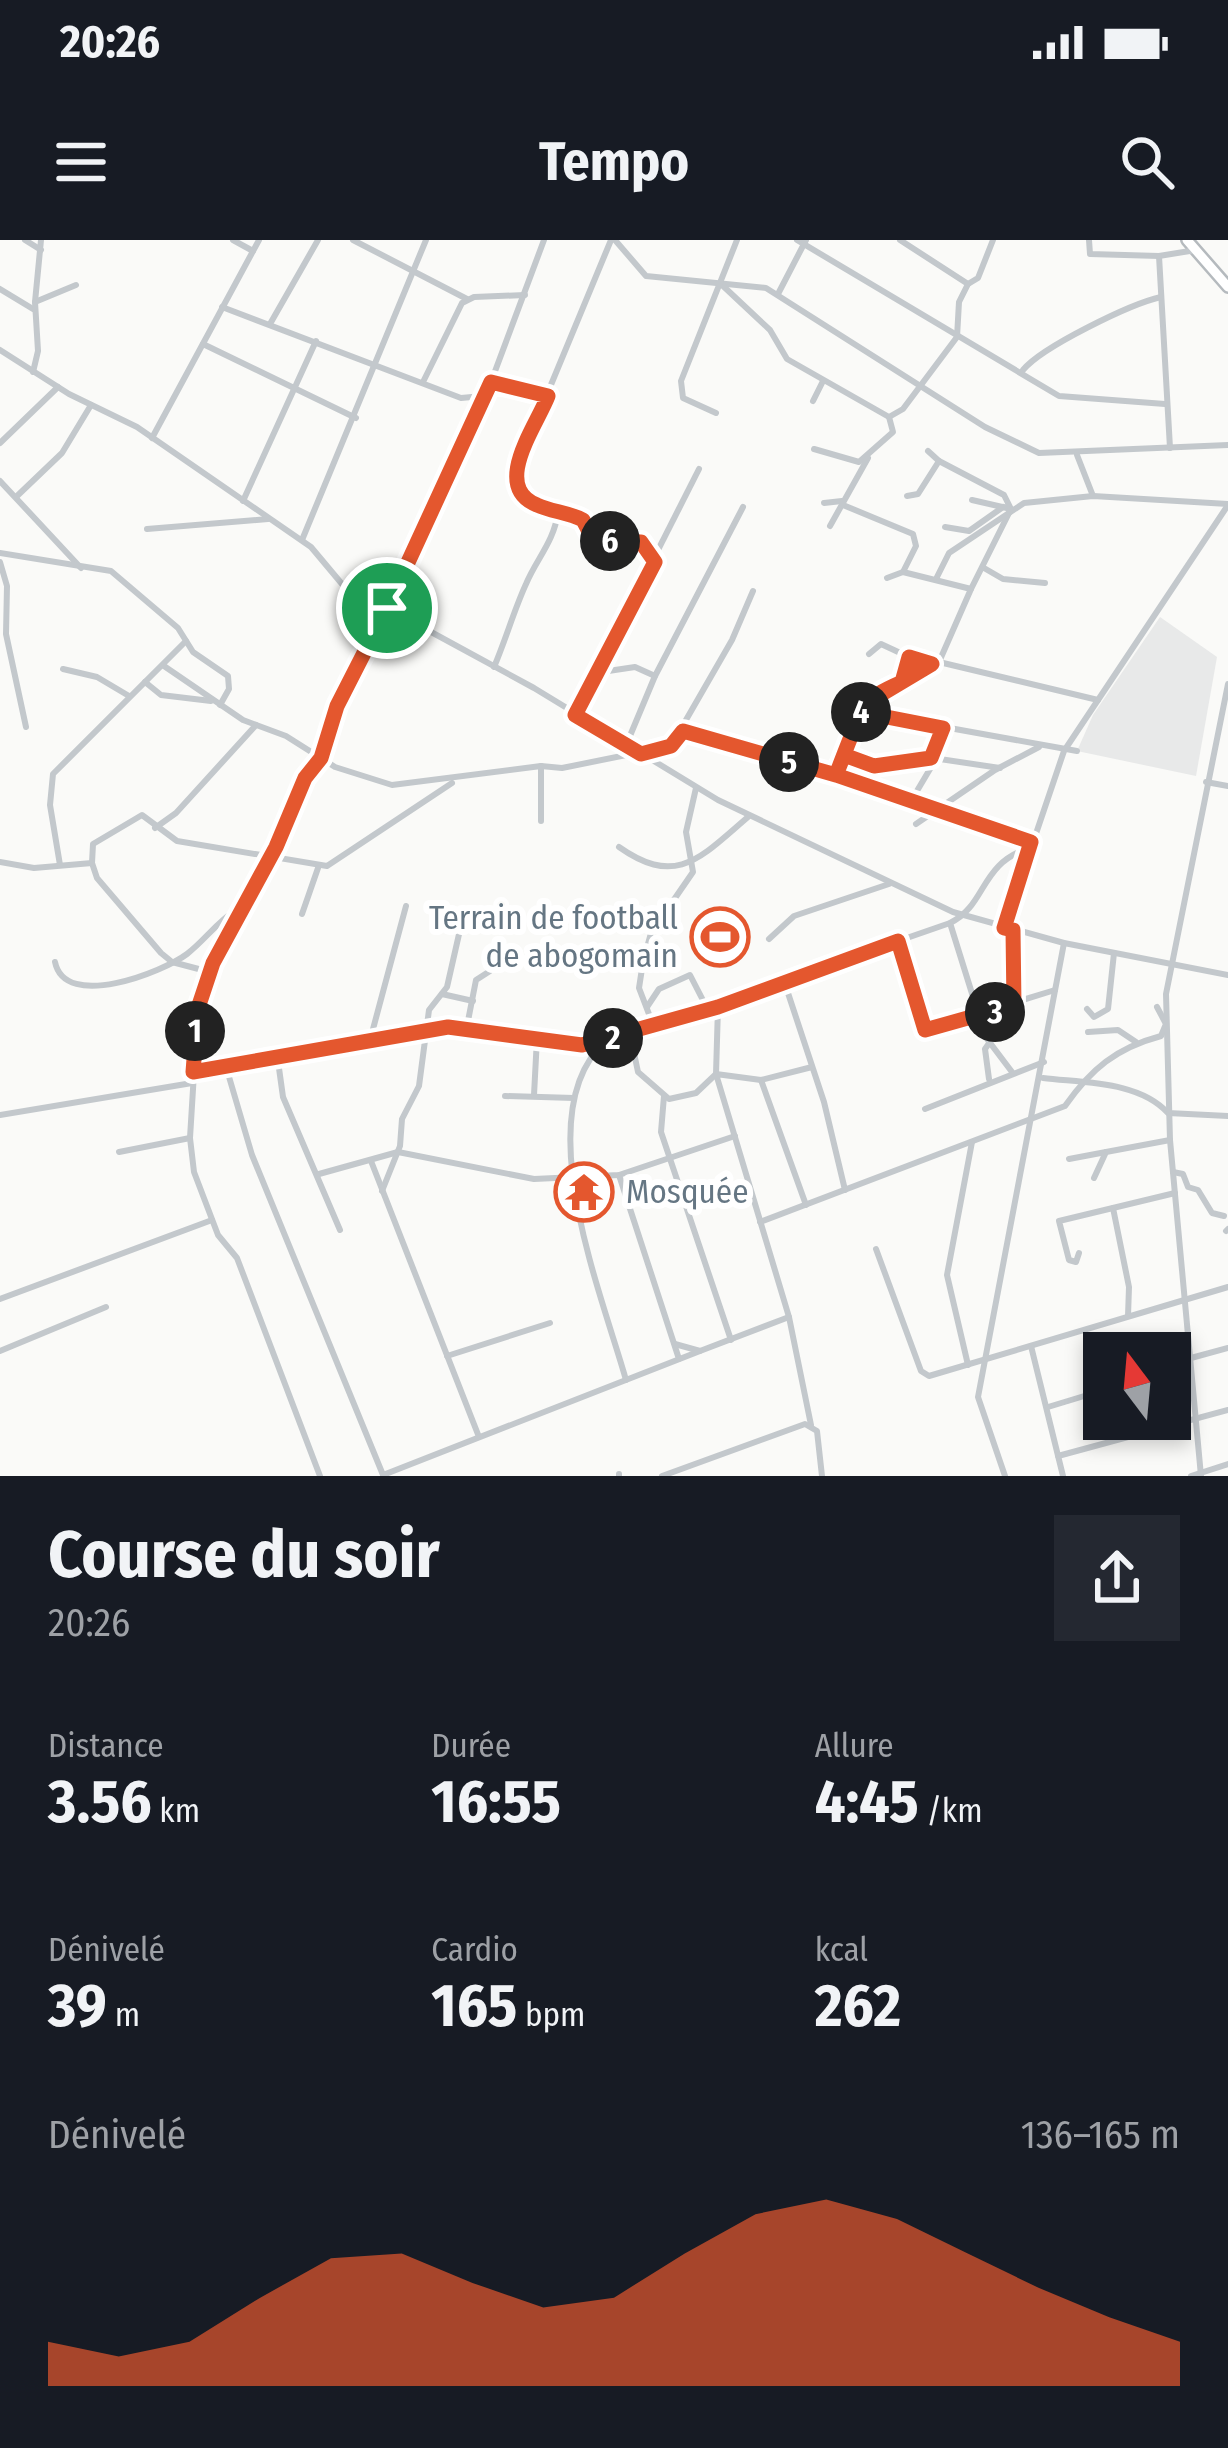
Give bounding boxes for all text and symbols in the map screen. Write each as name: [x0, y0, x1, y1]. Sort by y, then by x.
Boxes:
text: 20:26: [60, 15, 160, 69]
icon: menu: [48, 129, 114, 195]
icon: search: [1114, 129, 1180, 195]
text: Tempo: [539, 130, 689, 194]
pin: 6: [580, 511, 640, 571]
text: 6: [601, 521, 619, 561]
pin: [336, 557, 438, 659]
icon: arrive: [354, 575, 420, 641]
pin: 4: [831, 682, 891, 742]
text: 4: [853, 692, 869, 732]
pin: 5: [759, 732, 819, 792]
text: 5: [781, 742, 797, 782]
place label: Terrain de football de abogomain: [429, 898, 678, 976]
sports icon: Terrain de football de abogomain: [689, 906, 751, 968]
pin: 3: [965, 982, 1025, 1042]
text: 3: [987, 992, 1003, 1032]
pin: 1: [165, 1001, 225, 1061]
pin: 2: [583, 1008, 643, 1068]
text: 1: [188, 1011, 202, 1051]
text: 2: [605, 1018, 621, 1058]
temple icon: Mosquée: [553, 1161, 615, 1223]
place label: Mosquée: [626, 1172, 748, 1212]
north arrow: [1083, 1332, 1191, 1440]
map controls: [1083, 1332, 1191, 1440]
text: Course du soir: [48, 1515, 440, 1594]
button: share: [1054, 1515, 1180, 1641]
text: 20:26: [48, 1600, 130, 1646]
text: Distance: [48, 1726, 164, 1766]
text: Durée: [431, 1726, 511, 1766]
text: Allure: [815, 1726, 894, 1766]
text: 3.56: [48, 1766, 152, 1838]
text: 16:55: [431, 1766, 561, 1838]
text: 4:45: [815, 1766, 919, 1838]
text: km: [152, 1791, 200, 1831]
text: /km: [919, 1791, 983, 1831]
text: Dénivelé: [48, 1930, 165, 1970]
text: Cardio: [431, 1930, 518, 1970]
text: kcal: [815, 1930, 868, 1970]
text: 39: [48, 1970, 107, 2042]
text: 165: [431, 1970, 517, 2042]
text: 262: [815, 1970, 901, 2042]
text: m: [107, 1995, 140, 2035]
text: bpm: [517, 1995, 586, 2035]
text: Dénivelé: [48, 2112, 186, 2158]
text: 136–165 m: [1021, 2112, 1180, 2158]

